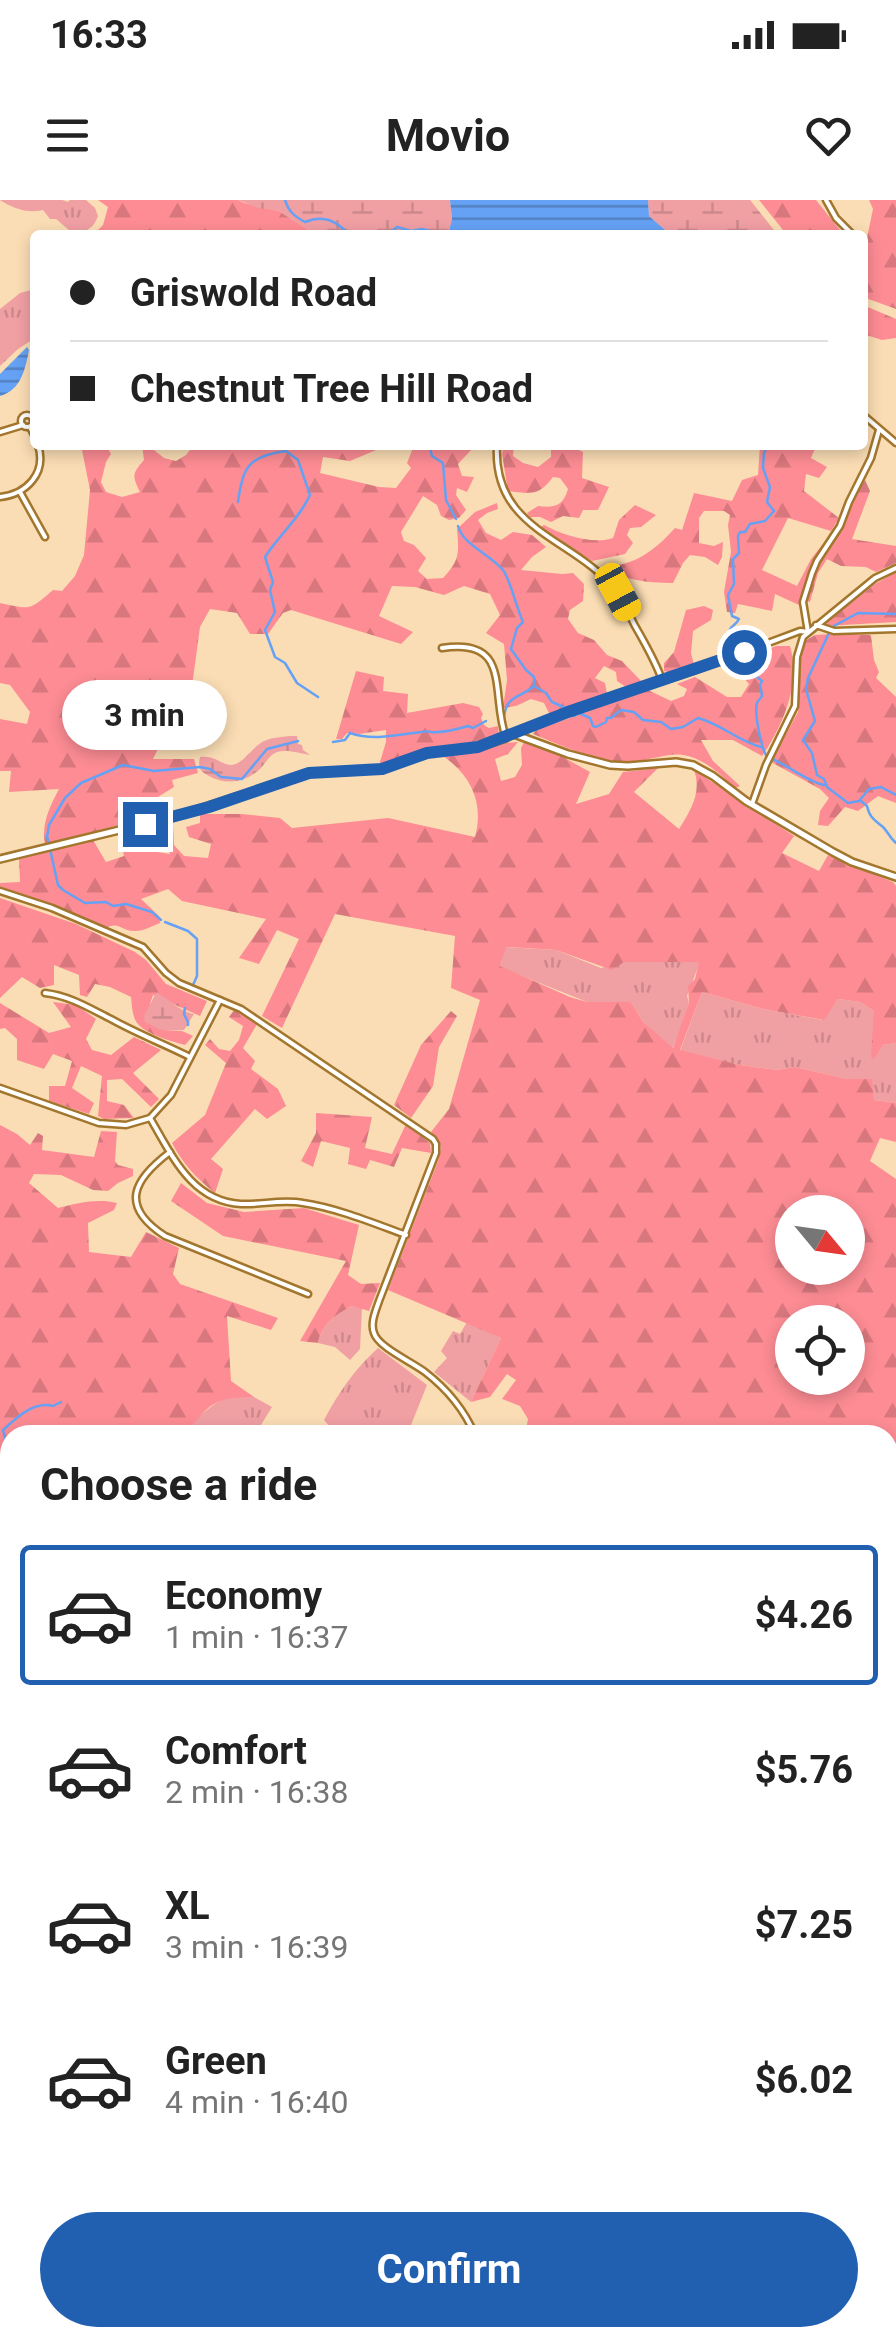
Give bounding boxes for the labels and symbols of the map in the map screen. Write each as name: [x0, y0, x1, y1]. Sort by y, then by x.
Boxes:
car: [591, 558, 645, 626]
route start: [722, 630, 767, 675]
callout: 3 min: [62, 679, 228, 749]
route end: [123, 802, 168, 847]
north arrow: [775, 1195, 865, 1285]

